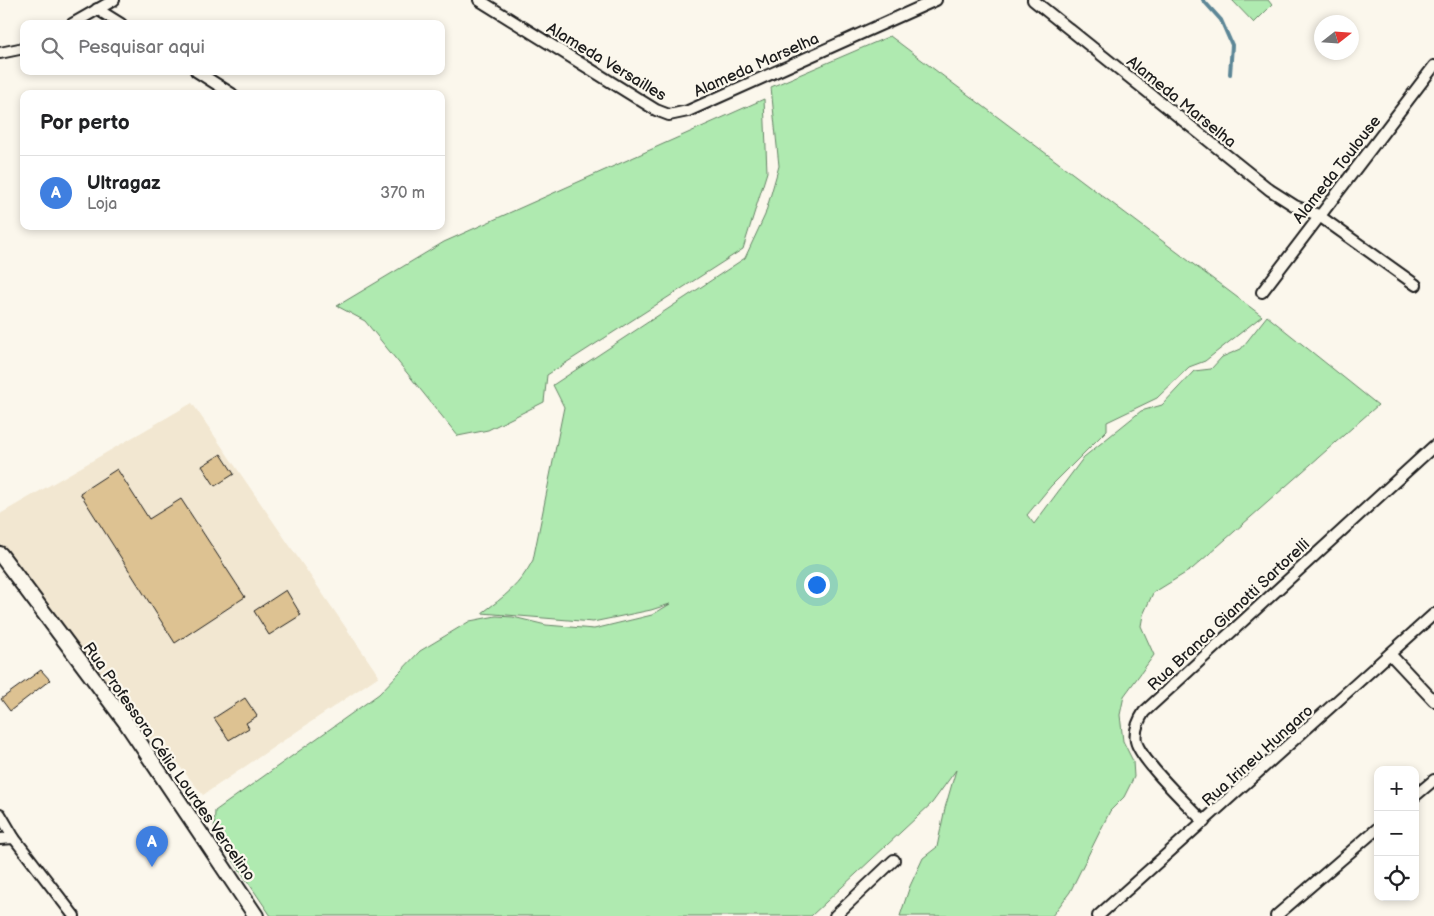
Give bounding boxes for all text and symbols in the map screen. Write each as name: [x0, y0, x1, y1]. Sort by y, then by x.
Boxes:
north arrow: [1314, 15, 1359, 60]
street label: Alameda Versailles: [543, 19, 670, 106]
search box: [20, 20, 445, 75]
street label: Alameda Marselha: [691, 29, 822, 102]
icon: search: [38, 34, 66, 62]
text: Pesquisar aqui: [78, 36, 205, 59]
street label: Alameda Marselha: [1123, 52, 1240, 152]
text: Por perto: [40, 110, 130, 135]
street label: Alameda Toulouse: [1289, 112, 1385, 228]
text: Ultragaz: [87, 172, 161, 195]
text: A: [51, 184, 61, 203]
text: 370 m: [380, 184, 425, 203]
text: Loja: [87, 195, 117, 214]
street label: Rua Branca Gianotti Sartorelli: [1144, 535, 1314, 695]
your location: [804, 572, 830, 598]
street label: Rua Professora Célia Lourdes Vercelino: [79, 639, 259, 885]
street label: Rua Irineu Hungaro: [1199, 701, 1317, 811]
map controls: [1374, 766, 1419, 901]
button: +: [1374, 766, 1419, 811]
button: −: [1374, 811, 1419, 856]
pin: A: [136, 826, 168, 867]
button: locate: [1374, 856, 1419, 901]

